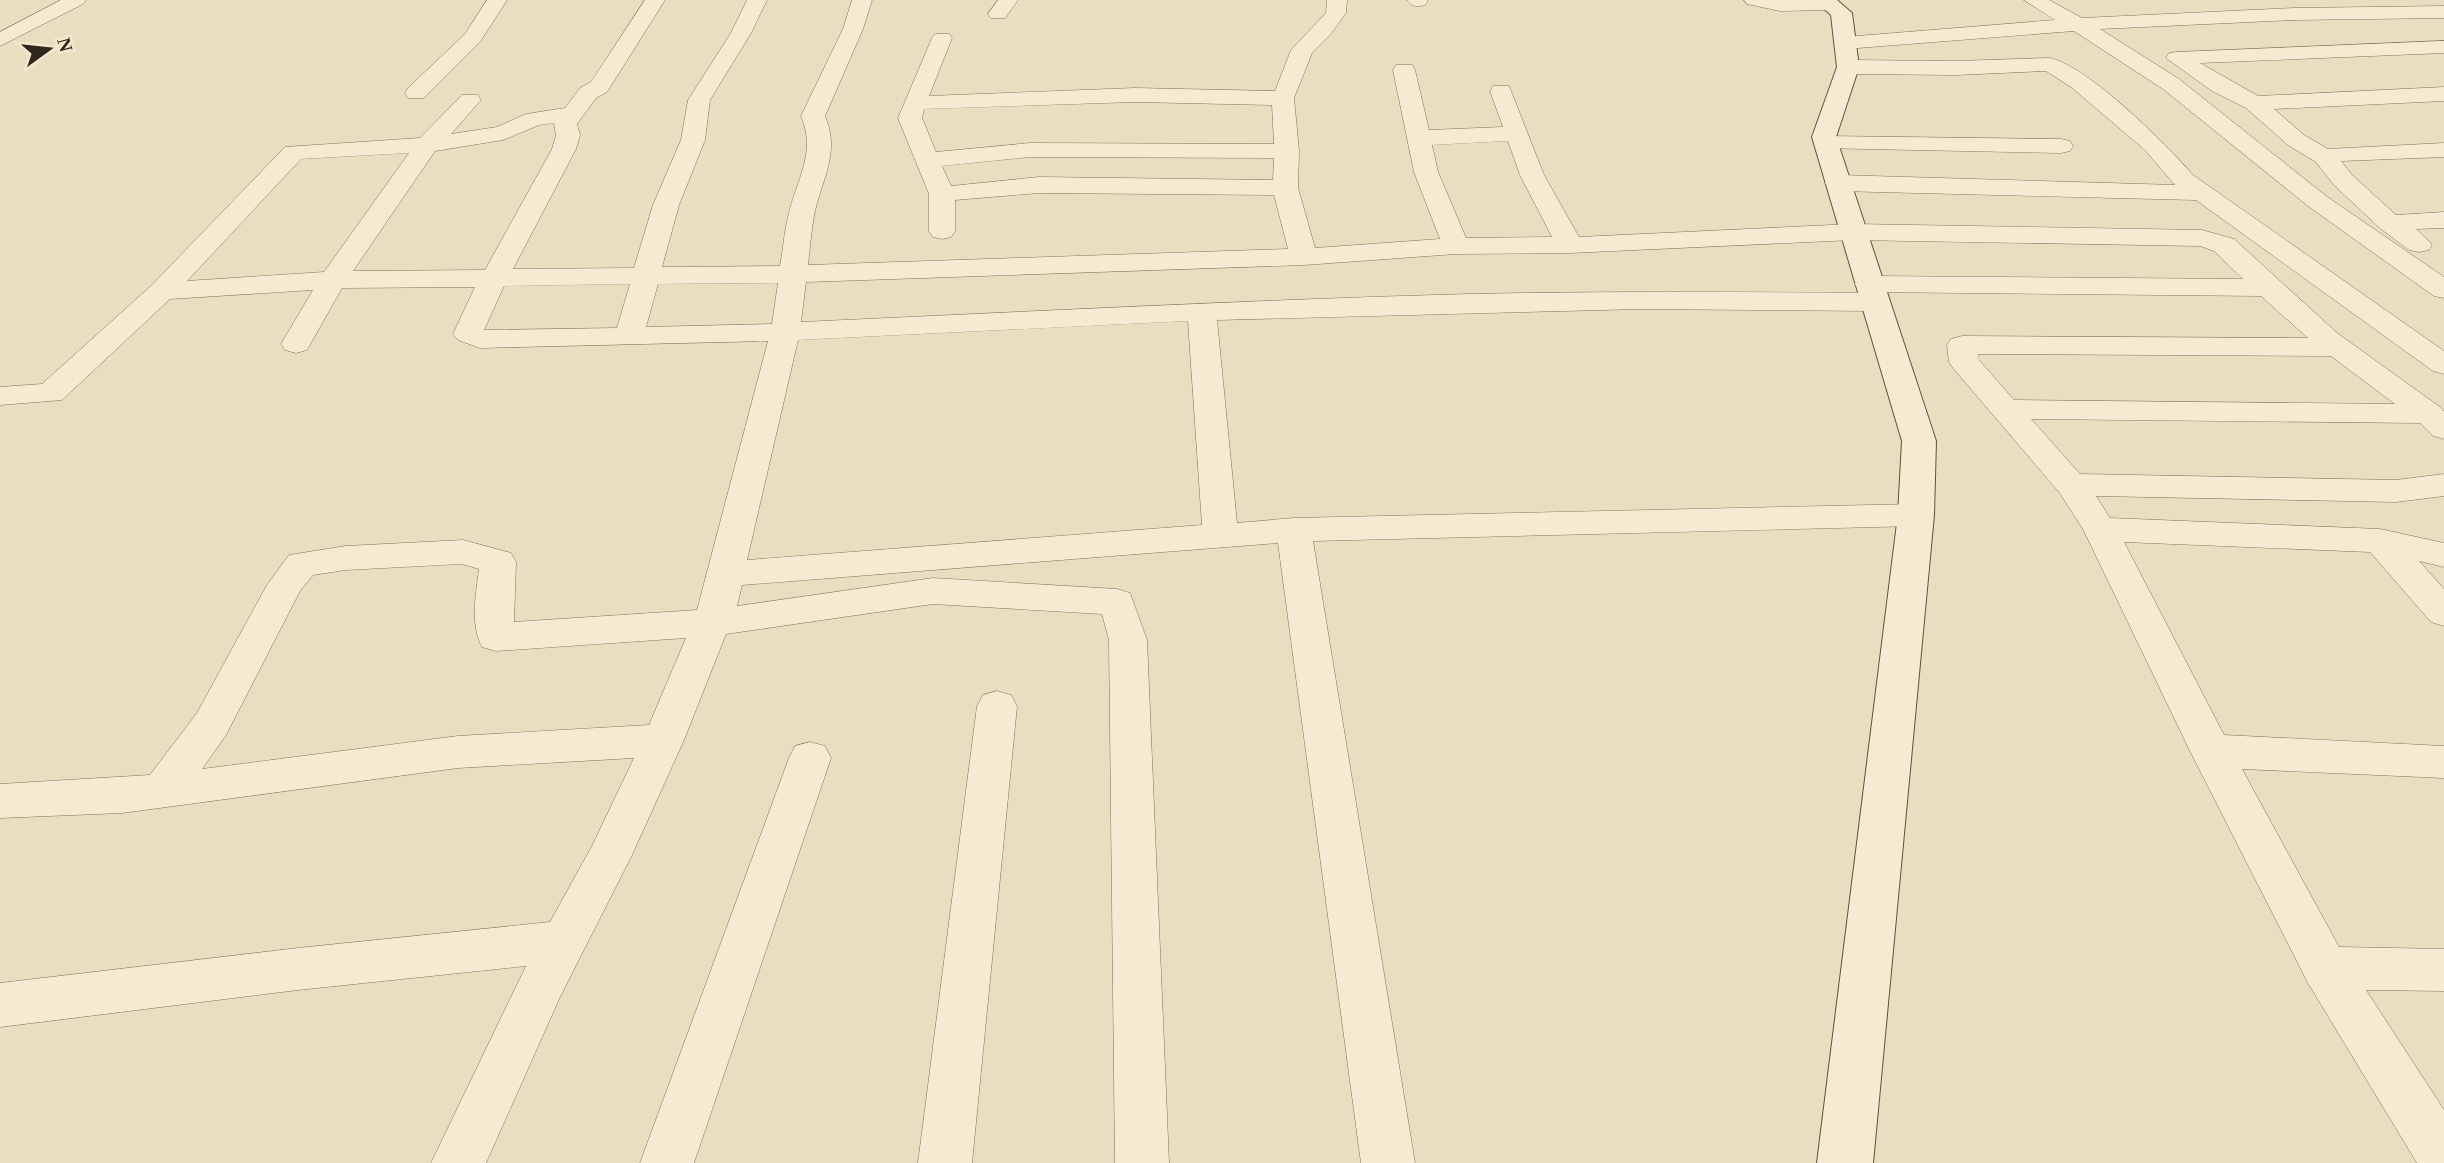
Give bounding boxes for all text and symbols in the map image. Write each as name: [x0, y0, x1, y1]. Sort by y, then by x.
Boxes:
north arrow: [14, 14, 84, 84]
text: N: [53, 35, 77, 54]

